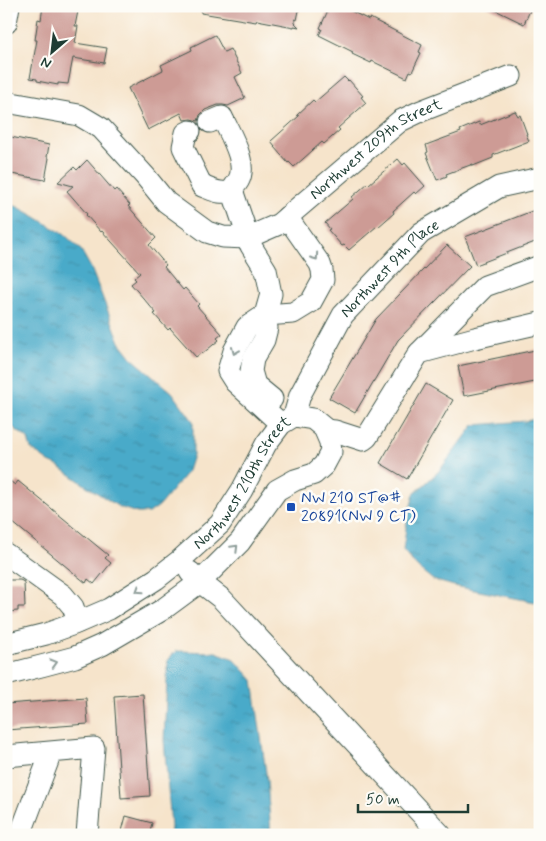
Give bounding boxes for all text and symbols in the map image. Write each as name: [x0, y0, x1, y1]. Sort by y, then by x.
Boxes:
north arrow: [28, 28, 78, 78]
text: N: [38, 52, 55, 73]
street label: Northwest 209th Street: [305, 93, 445, 204]
street label: Northwest 9th Place: [335, 214, 443, 322]
one-way arrow: [309, 251, 318, 261]
one-way arrow: [231, 346, 241, 355]
street label: Northwest 210th Street: [188, 410, 295, 554]
place label: NW 210 ST@# 20891(NW 9 CT): [301, 488, 416, 527]
marker: NW 210 ST@# 20891(NW 9 CT): [285, 501, 297, 513]
one-way arrow: [229, 544, 238, 553]
one-way arrow: [136, 584, 145, 593]
one-way arrow: [49, 658, 57, 668]
scale bar: [358, 781, 468, 813]
text: 50 m: [366, 790, 400, 810]

